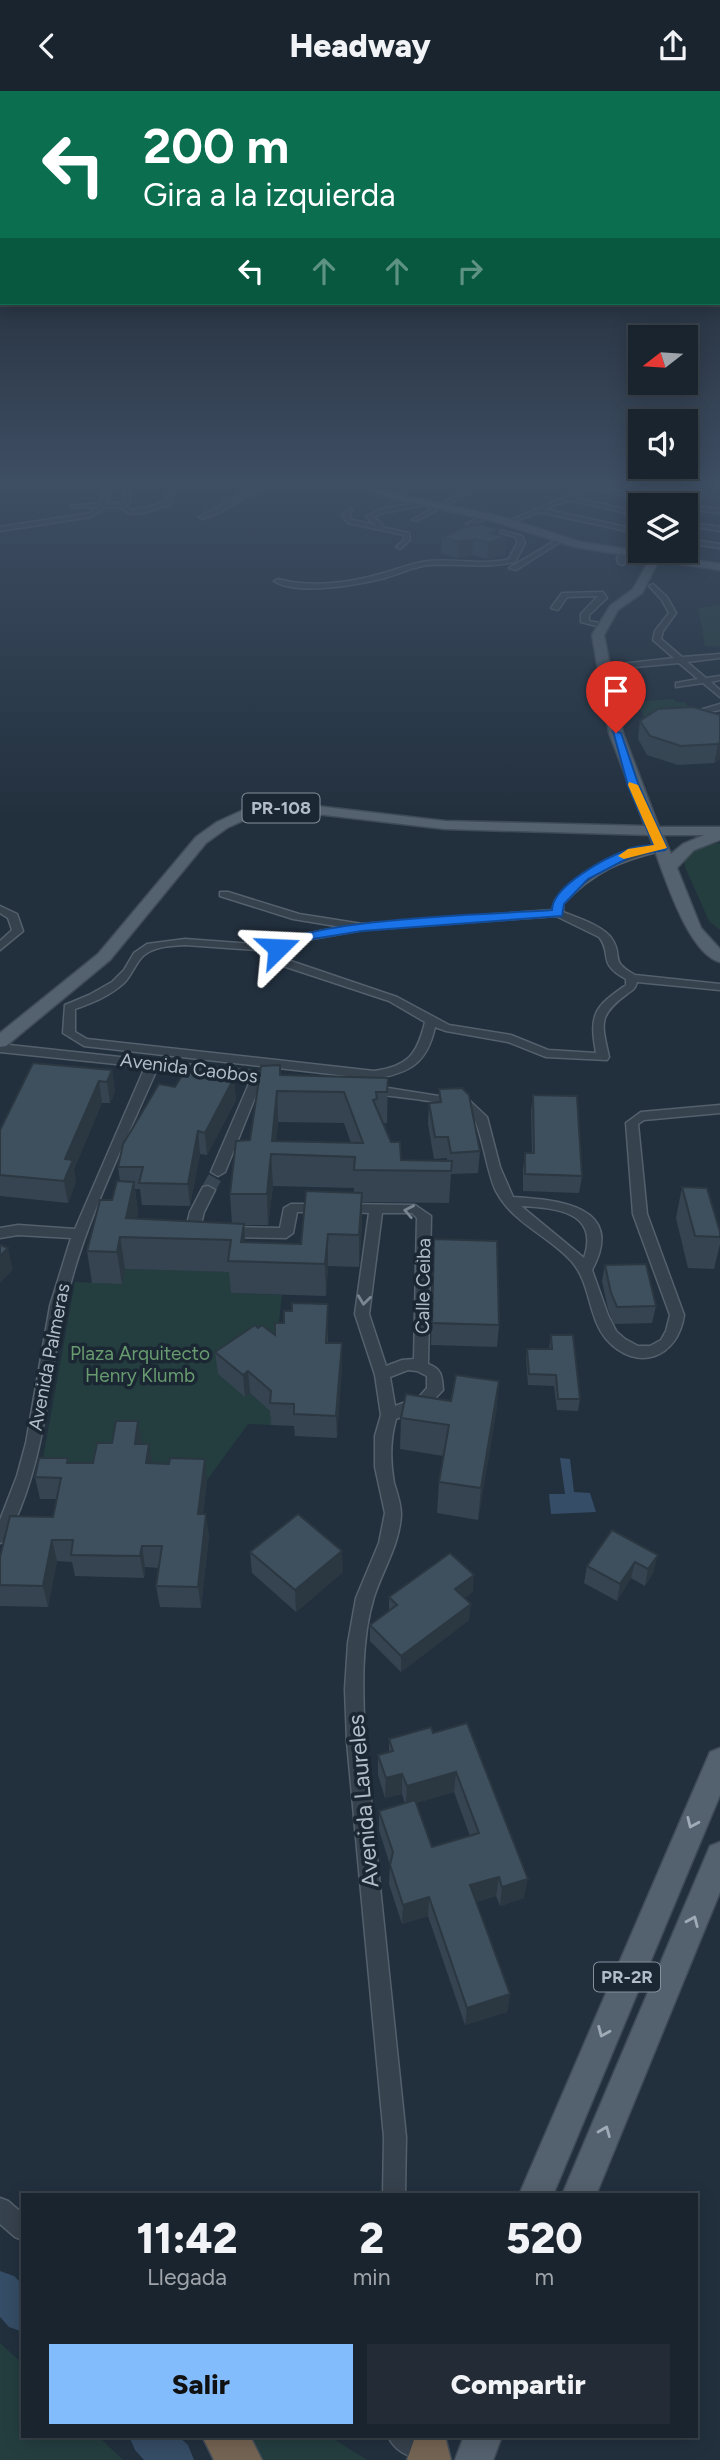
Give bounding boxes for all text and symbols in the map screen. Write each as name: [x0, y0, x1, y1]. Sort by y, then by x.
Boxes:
icon: back: [28, 27, 66, 65]
text: Headway: [289, 27, 431, 65]
icon: share: [654, 27, 692, 65]
text: 200 m: [143, 116, 289, 175]
icon: left: [28, 119, 119, 210]
text: Gira a la izquierda: [143, 176, 396, 214]
icon: left: [232, 252, 270, 290]
icon: ahead: [305, 252, 343, 290]
icon: ahead: [378, 252, 416, 290]
icon: right: [451, 252, 489, 290]
north arrow: [628, 325, 698, 395]
map controls: [628, 325, 698, 563]
button: sound: [628, 409, 698, 479]
button: layers: [628, 493, 698, 563]
pin: [586, 661, 646, 733]
icon: arrive: [597, 672, 635, 710]
road number: PR-108: [243, 793, 320, 823]
position arrow: [241, 911, 315, 985]
street label: Avenida Caobos: [119, 1048, 259, 1088]
one-way arrow: [404, 1204, 415, 1219]
street label: Calle Ceiba: [411, 1238, 435, 1334]
street label: Avenida Palmeras: [23, 1281, 75, 1433]
one-way arrow: [356, 1294, 371, 1306]
park label: Plaza Arquitecto Henry Klumb: [70, 1342, 210, 1387]
street label: Avenida Laureles: [341, 1713, 385, 1889]
one-way arrow: [686, 1816, 700, 1828]
one-way arrow: [685, 1916, 699, 1929]
road number: PR-2R: [594, 1963, 660, 1991]
one-way arrow: [597, 2025, 611, 2038]
one-way arrow: [596, 2126, 610, 2138]
text: 11:42: [136, 2213, 237, 2264]
text: 2: [359, 2213, 384, 2264]
text: 520: [506, 2213, 583, 2264]
text: Llegada: [147, 2263, 227, 2291]
text: min: [353, 2263, 391, 2291]
text: m: [534, 2263, 554, 2291]
button: Salir: [49, 2344, 353, 2424]
button: Compartir: [367, 2344, 670, 2424]

